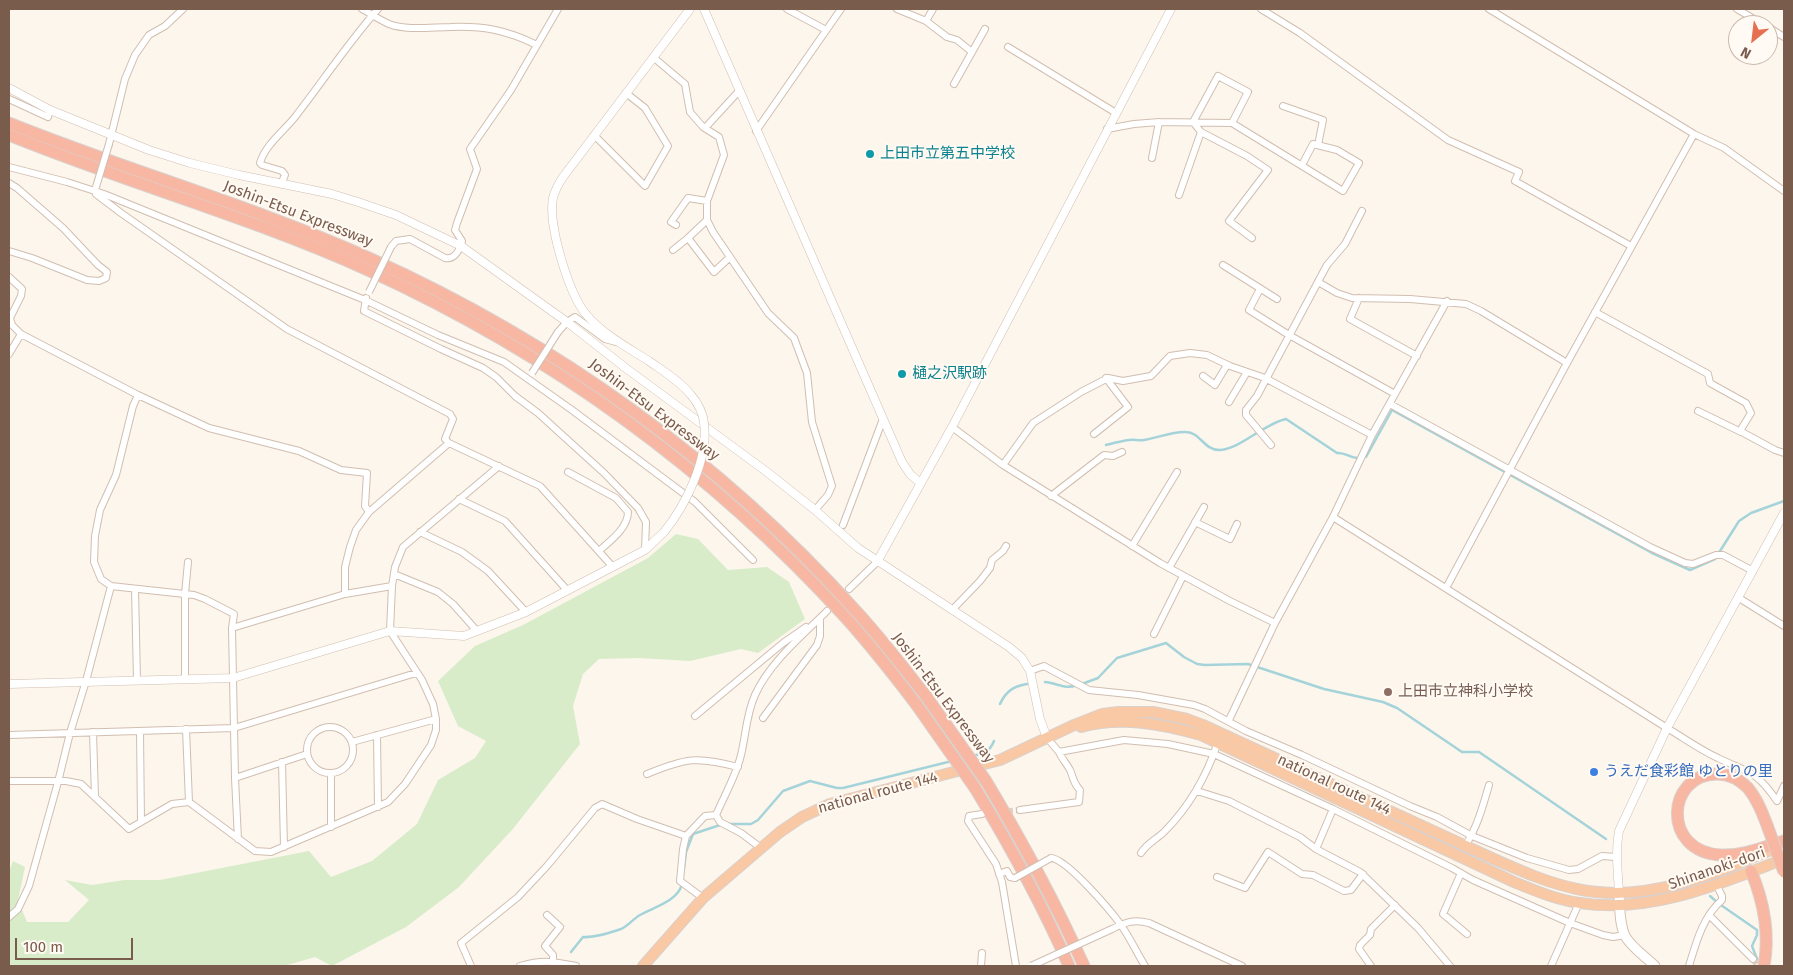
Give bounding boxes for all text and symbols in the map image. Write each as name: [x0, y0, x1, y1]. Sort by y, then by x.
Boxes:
north arrow: [1728, 15, 1778, 65]
text: N: [1738, 43, 1754, 62]
place label: 上田市立第五中学校: [880, 145, 1015, 163]
marker: 上田市立第五中学校: [864, 148, 876, 160]
street label: Joshin-Etsu Expressway: [221, 177, 375, 251]
street label: Joshin-Etsu Expressway: [585, 355, 723, 465]
place label: 樋之沢駅跡: [912, 365, 987, 383]
marker: 樋之沢駅跡: [896, 368, 908, 380]
street label: Joshin-Etsu Expressway: [888, 629, 998, 767]
place label: 上田市立神科小学校: [1398, 683, 1533, 701]
marker: 上田市立神科小学校: [1382, 686, 1394, 698]
street label: national route 144: [1274, 751, 1394, 819]
place label: うえだ食彩館 ゆとりの里: [1604, 763, 1773, 781]
marker: うえだ食彩館 ゆとりの里: [1588, 766, 1600, 778]
street label: national route 144: [816, 768, 940, 818]
street label: Shinanoki-dori: [1666, 844, 1768, 894]
scale bar: [18, 928, 135, 960]
text: 100 m: [23, 938, 63, 956]

